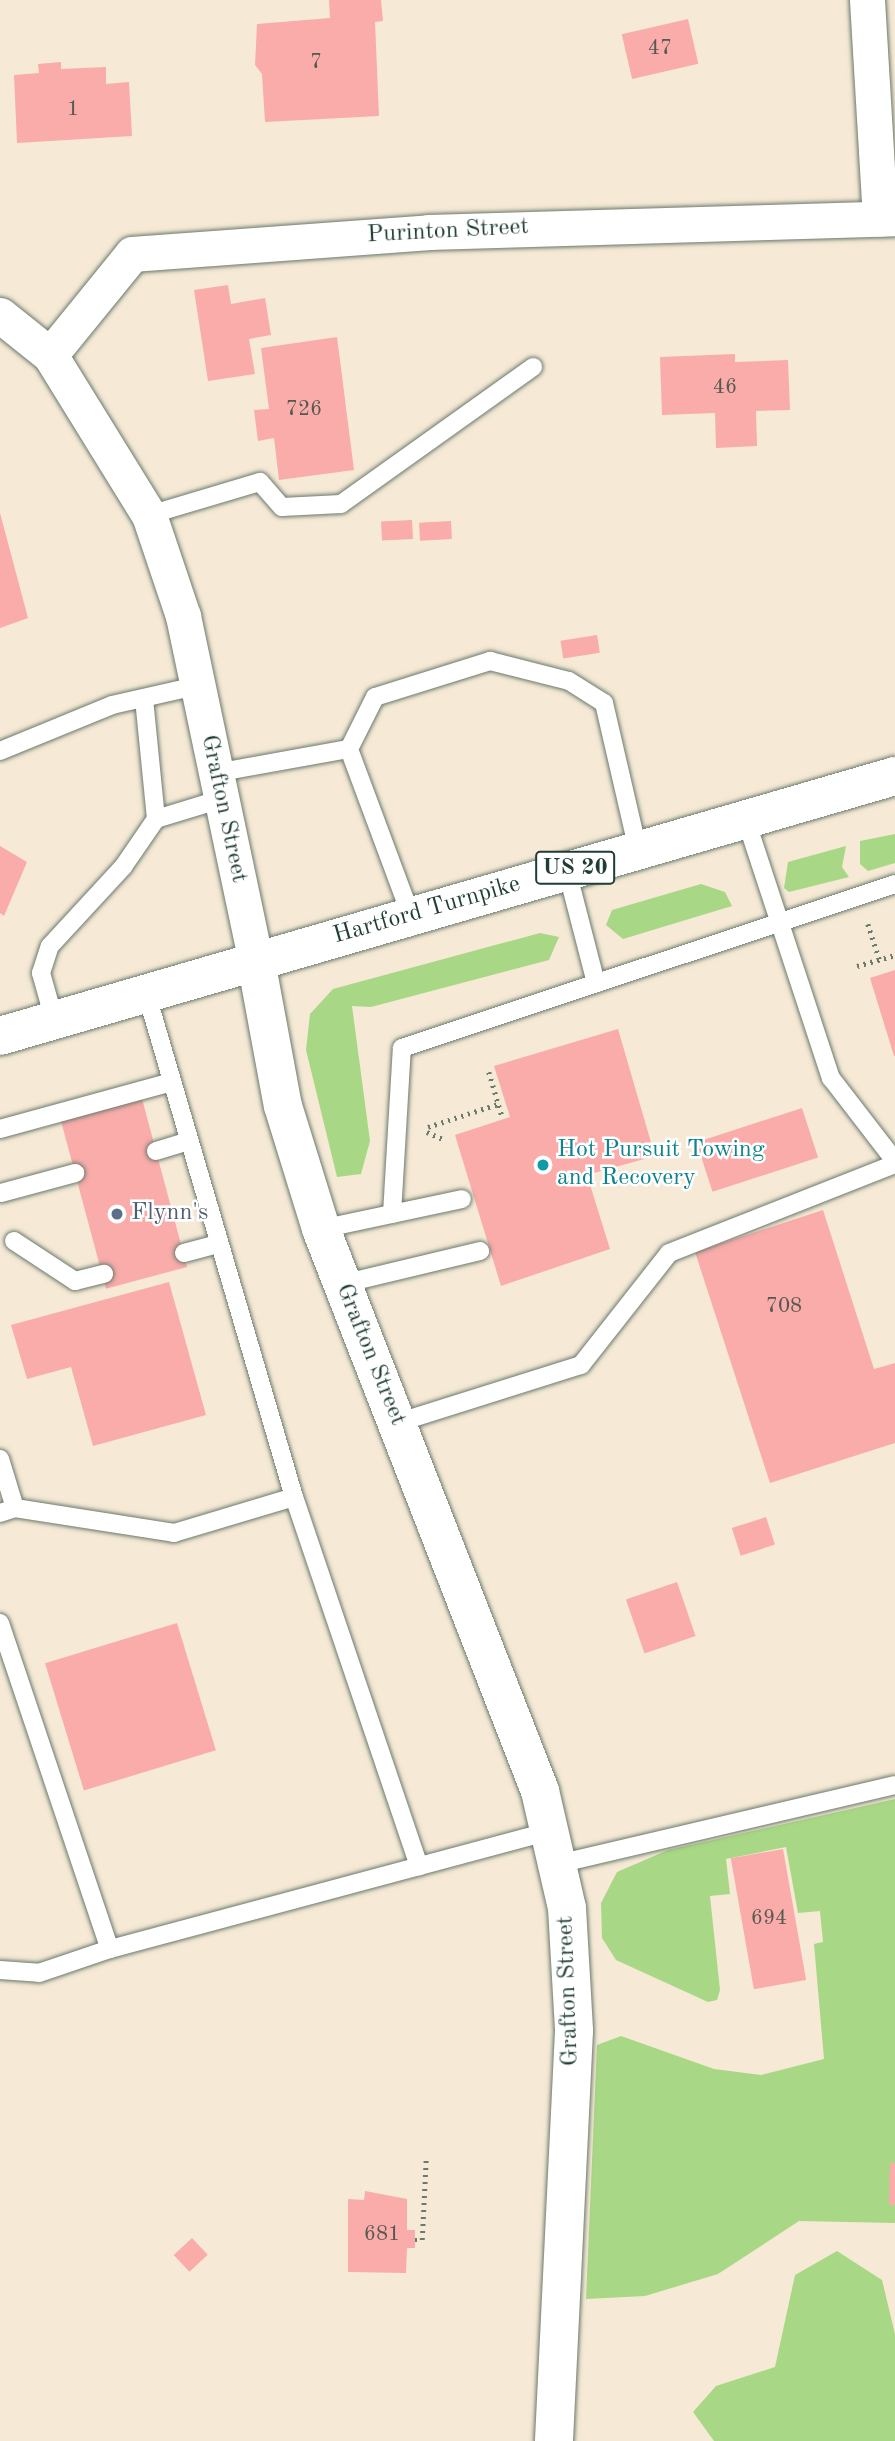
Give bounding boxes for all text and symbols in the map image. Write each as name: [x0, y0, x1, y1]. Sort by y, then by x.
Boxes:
house number: 47: [648, 36, 672, 62]
house number: 7: [310, 50, 322, 76]
house number: 1: [67, 97, 79, 123]
street label: Purinton Street: [366, 213, 530, 251]
house number: 46: [713, 375, 737, 401]
house number: 726: [286, 397, 322, 423]
street label: Grafton Street: [193, 732, 253, 886]
road number: US 20: [535, 848, 615, 888]
street label: Hartford Turnpike: [330, 871, 524, 951]
place label: Hot Pursuit Towing and Recovery: [557, 1137, 765, 1193]
marker: Hot Pursuit Towing and Recovery: [535, 1157, 551, 1173]
place label: Flynn's: [131, 1200, 209, 1228]
marker: Flynn's: [109, 1206, 125, 1222]
street label: Grafton Street: [328, 1280, 412, 1430]
house number: 708: [766, 1294, 802, 1320]
house number: 694: [751, 1906, 787, 1932]
street label: Grafton Street: [552, 1915, 586, 2067]
house number: 681: [364, 2222, 400, 2248]

